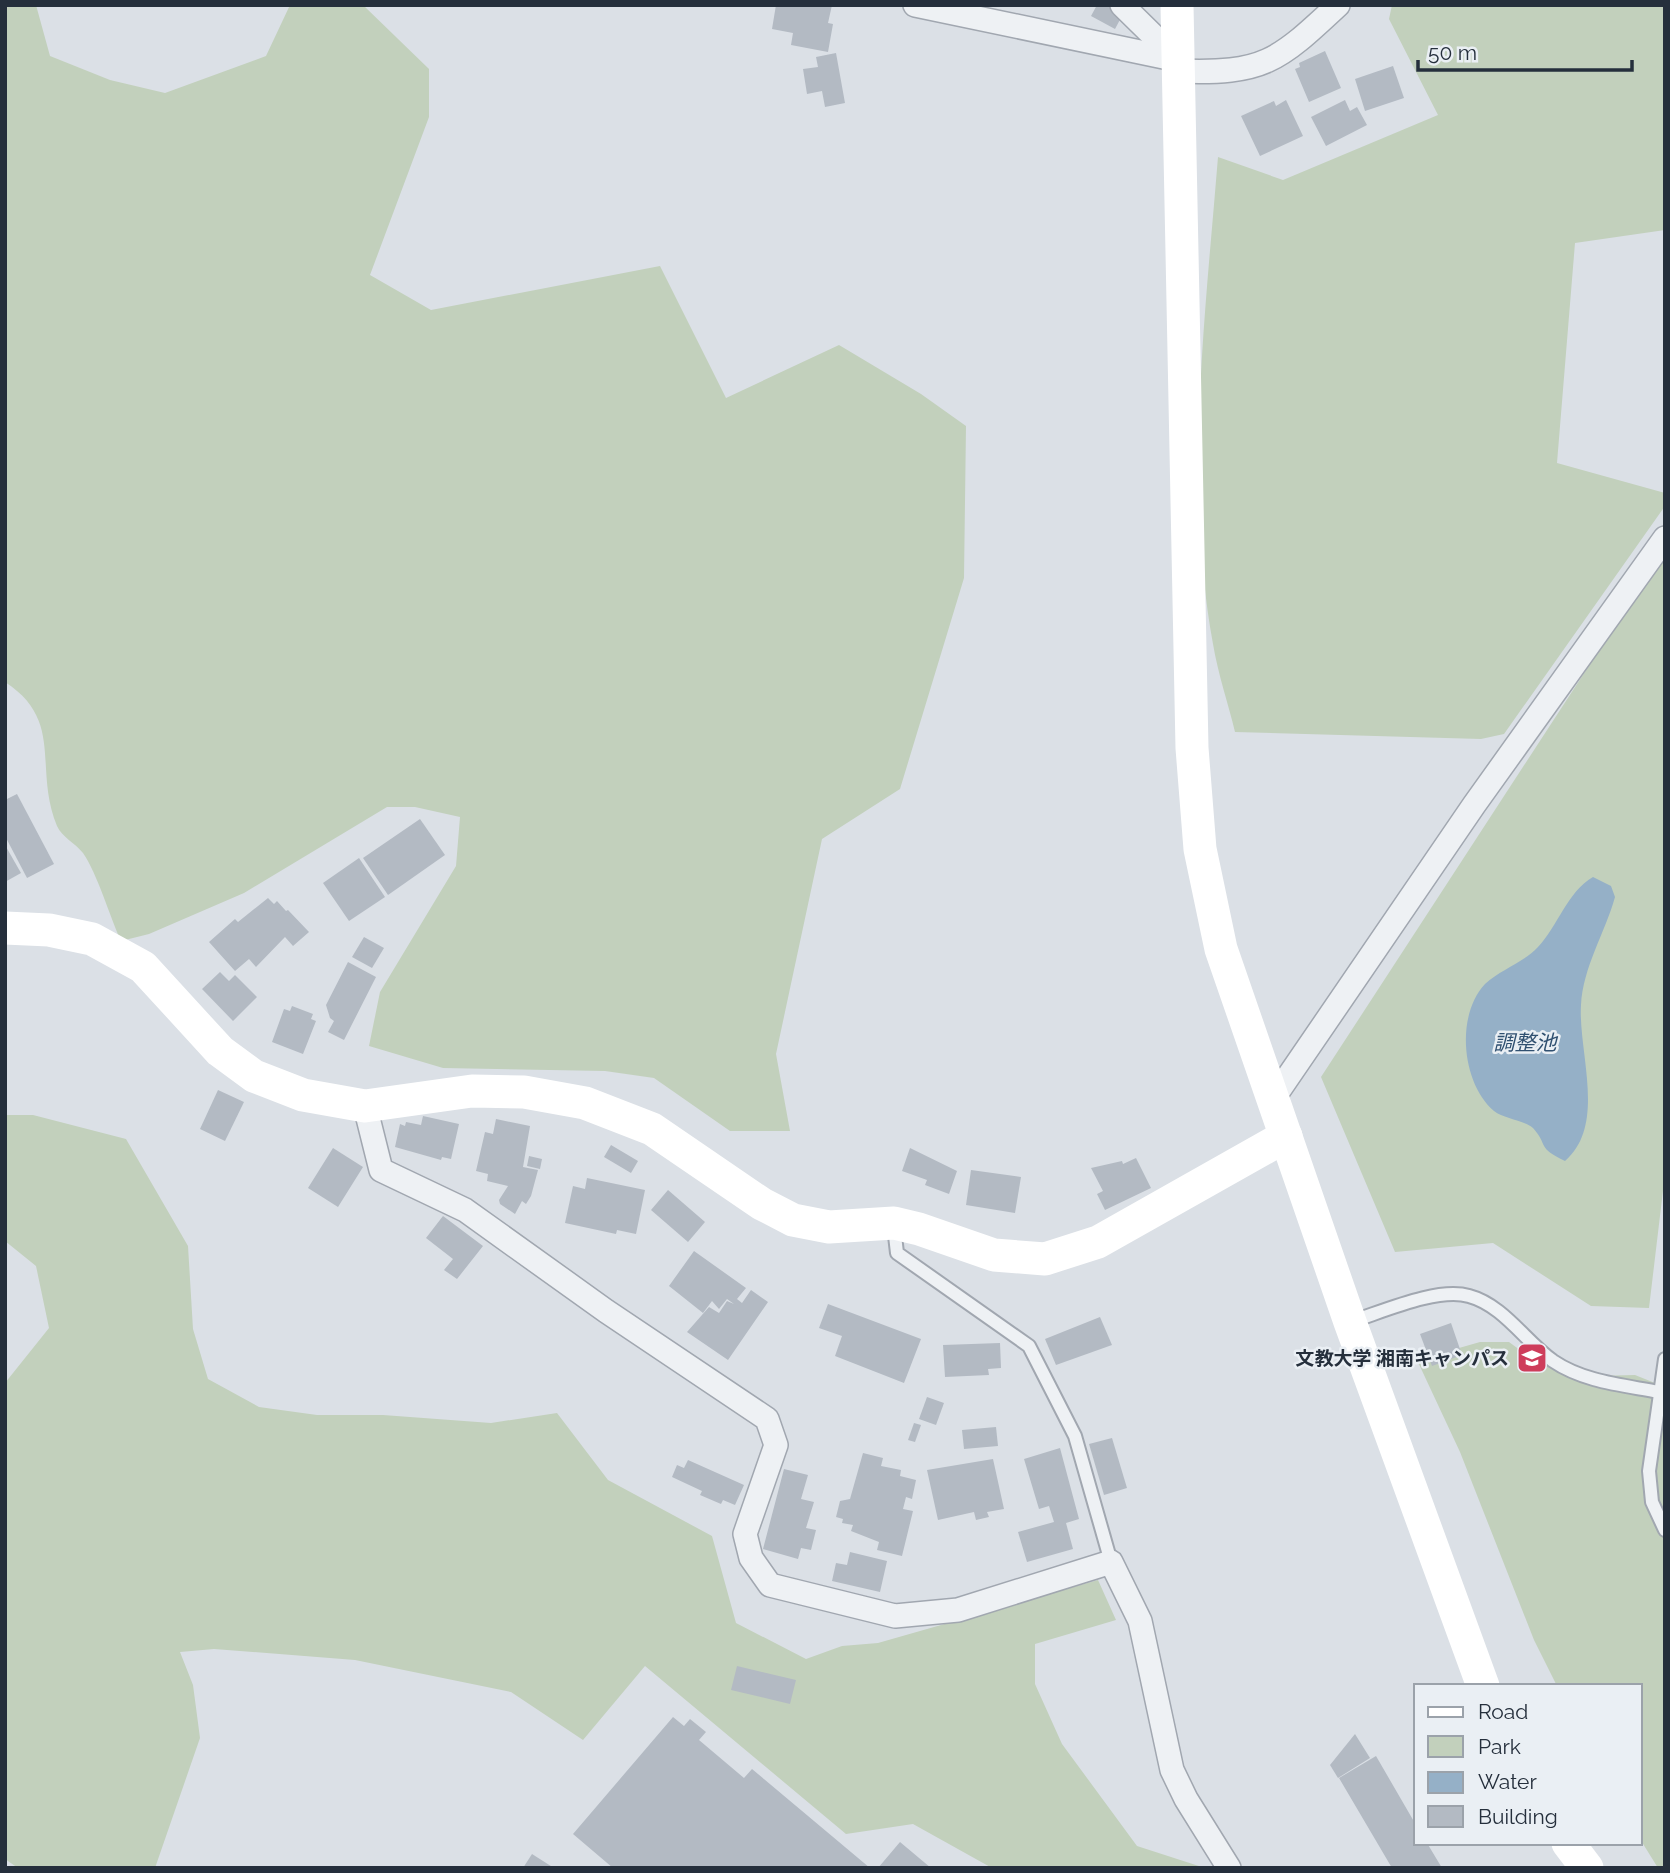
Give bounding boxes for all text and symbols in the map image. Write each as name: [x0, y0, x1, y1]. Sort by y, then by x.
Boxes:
scale bar: [1418, 28, 1632, 72]
text: 50 m: [1428, 40, 1477, 65]
water label: 調整池: [1494, 1030, 1558, 1055]
school or university icon: 文教大学 湘南キャンパス: [1515, 1341, 1549, 1375]
place label: 文教大学 湘南キャンパス: [1295, 1347, 1509, 1369]
legend: [1414, 1684, 1642, 1845]
text: Road: [1478, 1699, 1528, 1724]
text: Park: [1478, 1734, 1521, 1759]
text: Water: [1478, 1769, 1537, 1794]
text: Building: [1478, 1804, 1558, 1829]

